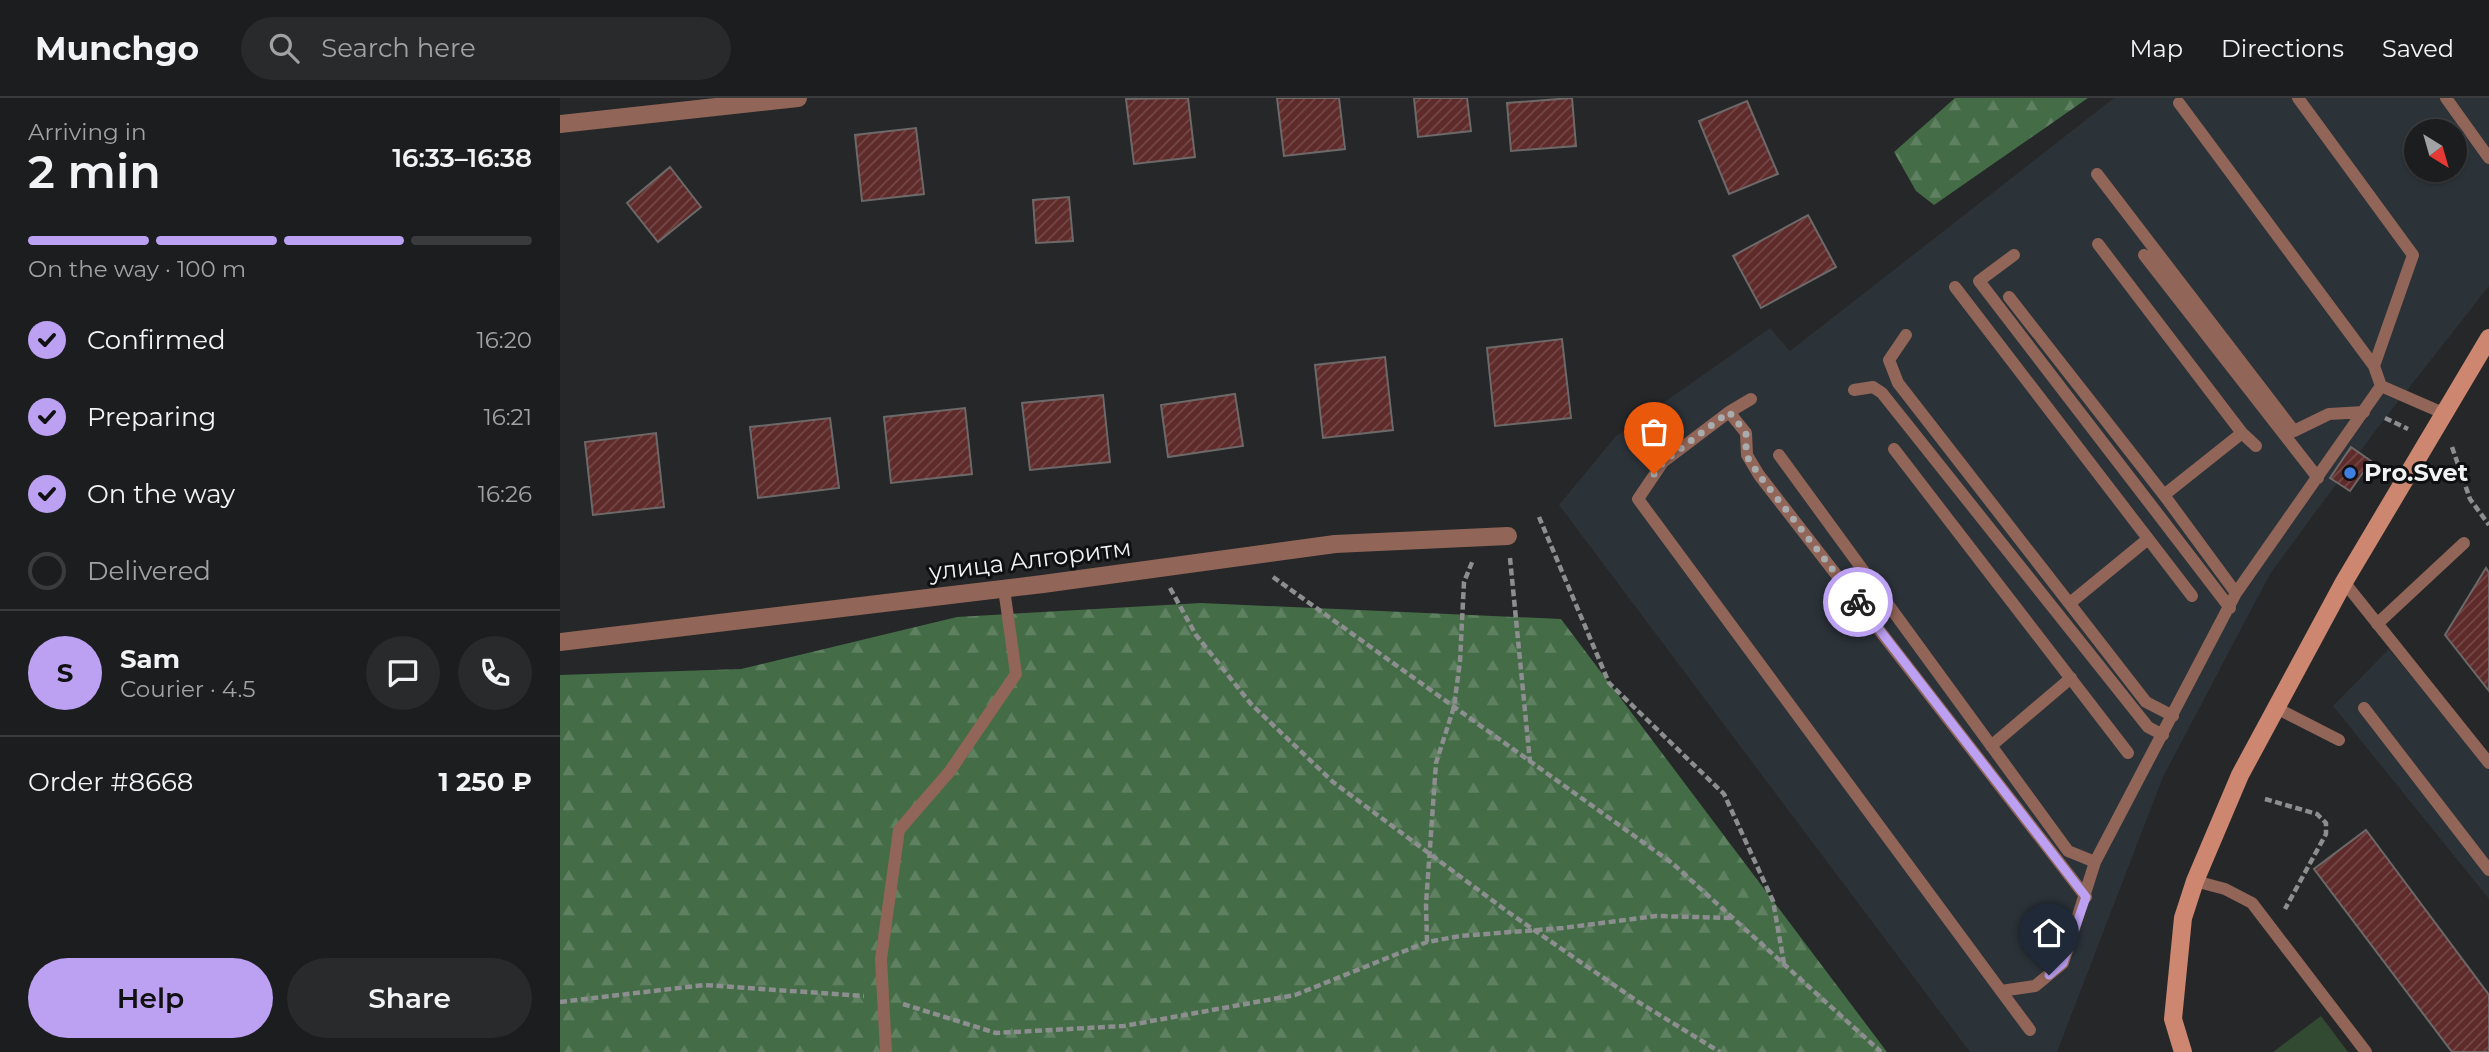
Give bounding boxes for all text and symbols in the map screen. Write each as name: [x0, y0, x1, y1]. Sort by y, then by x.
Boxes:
search box: [241, 17, 731, 80]
text: Munchgo: [35, 28, 199, 68]
icon: search: [265, 29, 303, 67]
text: Search here: [321, 32, 476, 64]
text: Map: [2130, 34, 2183, 63]
text: Directions: [2221, 34, 2344, 63]
text: Saved: [2382, 34, 2454, 63]
text: Arriving in: [28, 118, 147, 146]
north arrow: [2404, 119, 2468, 182]
map controls: [2404, 119, 2467, 182]
text: 16:33–16:38: [392, 142, 532, 174]
text: 2 min: [28, 143, 161, 200]
text: On the way · 100 m: [28, 255, 246, 283]
icon: check: [28, 321, 66, 359]
text: Confirmed: [87, 324, 226, 356]
text: 16:20: [477, 326, 532, 354]
icon: check: [28, 398, 66, 436]
text: Preparing: [87, 401, 216, 433]
pin: [1624, 402, 1684, 474]
text: 16:21: [483, 403, 532, 431]
icon: bag: [1635, 413, 1673, 451]
place label: Pro.Svet: [2364, 458, 2469, 487]
marker: Pro.Svet: [2342, 465, 2358, 481]
icon: check: [28, 475, 66, 513]
text: On the way: [87, 478, 235, 510]
text: 16:26: [478, 480, 532, 508]
street label: улица Алгоритм: [926, 533, 1133, 586]
text: Delivered: [87, 555, 211, 587]
courier: [1823, 567, 1893, 637]
icon: bike: [1839, 583, 1877, 621]
button: chat: [366, 636, 440, 710]
button: phone: [458, 636, 532, 710]
text: Sam: [120, 643, 180, 675]
text: S: [57, 657, 73, 689]
text: Courier · 4.5: [120, 675, 255, 703]
text: Order #8668: [28, 766, 193, 798]
text: 1 250 ₽: [438, 766, 532, 798]
pin: [2019, 903, 2079, 975]
icon: home: [2030, 914, 2068, 952]
button: Help: [28, 958, 273, 1038]
button: Share: [287, 958, 532, 1038]

